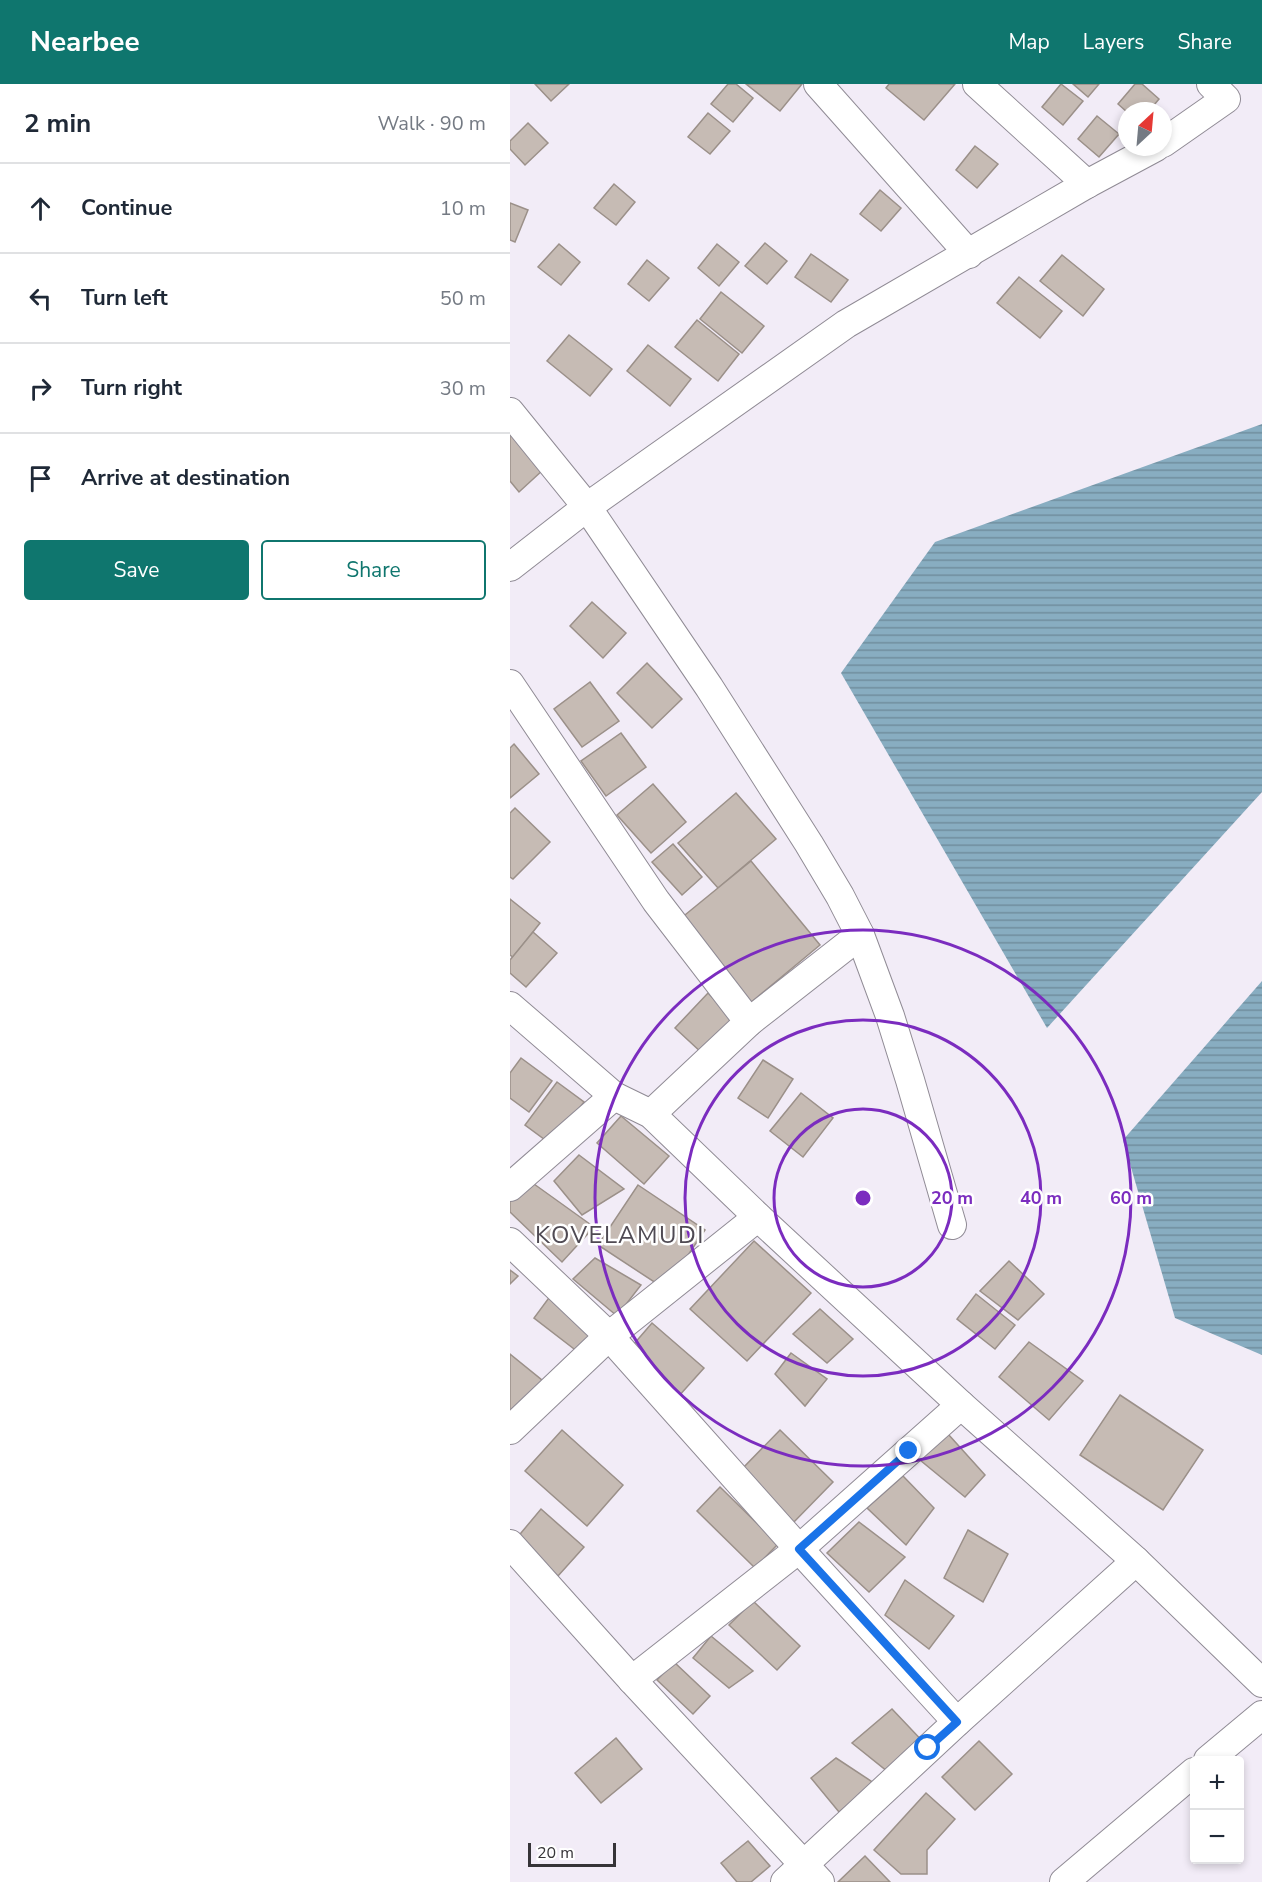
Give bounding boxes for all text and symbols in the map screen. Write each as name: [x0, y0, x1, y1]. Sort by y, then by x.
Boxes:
text: Nearbee: [30, 23, 140, 61]
text: Map: [1008, 28, 1050, 56]
text: Layers: [1083, 28, 1144, 56]
text: Share: [1177, 28, 1232, 56]
north arrow: [1118, 102, 1172, 156]
text: 2 min: [24, 106, 91, 141]
text: Walk · 90 m: [378, 110, 486, 137]
icon: ahead: [24, 192, 57, 225]
text: Continue: [81, 193, 172, 223]
text: 10 m: [440, 195, 486, 222]
icon: left: [24, 282, 57, 315]
text: Turn left: [81, 283, 168, 313]
text: 50 m: [440, 285, 486, 312]
icon: right: [24, 372, 57, 405]
text: Turn right: [81, 373, 182, 403]
text: 30 m: [440, 375, 486, 402]
icon: arrive: [24, 462, 57, 495]
text: Arrive at destination: [81, 463, 290, 493]
button: Save: [24, 540, 249, 600]
button: Share: [261, 540, 486, 600]
text: 20 m: [931, 1186, 973, 1210]
text: 40 m: [1020, 1186, 1062, 1210]
text: 60 m: [1110, 1186, 1152, 1210]
centre of rings: [853, 1188, 873, 1208]
district label: KOVELAMUDI: [535, 1219, 705, 1251]
route end: [895, 1437, 921, 1463]
route start: [914, 1734, 940, 1760]
map controls: [1190, 1756, 1244, 1864]
button: +: [1190, 1756, 1244, 1810]
button: −: [1190, 1810, 1244, 1864]
scale bar: [528, 1840, 616, 1868]
text: 20 m: [537, 1842, 574, 1864]

